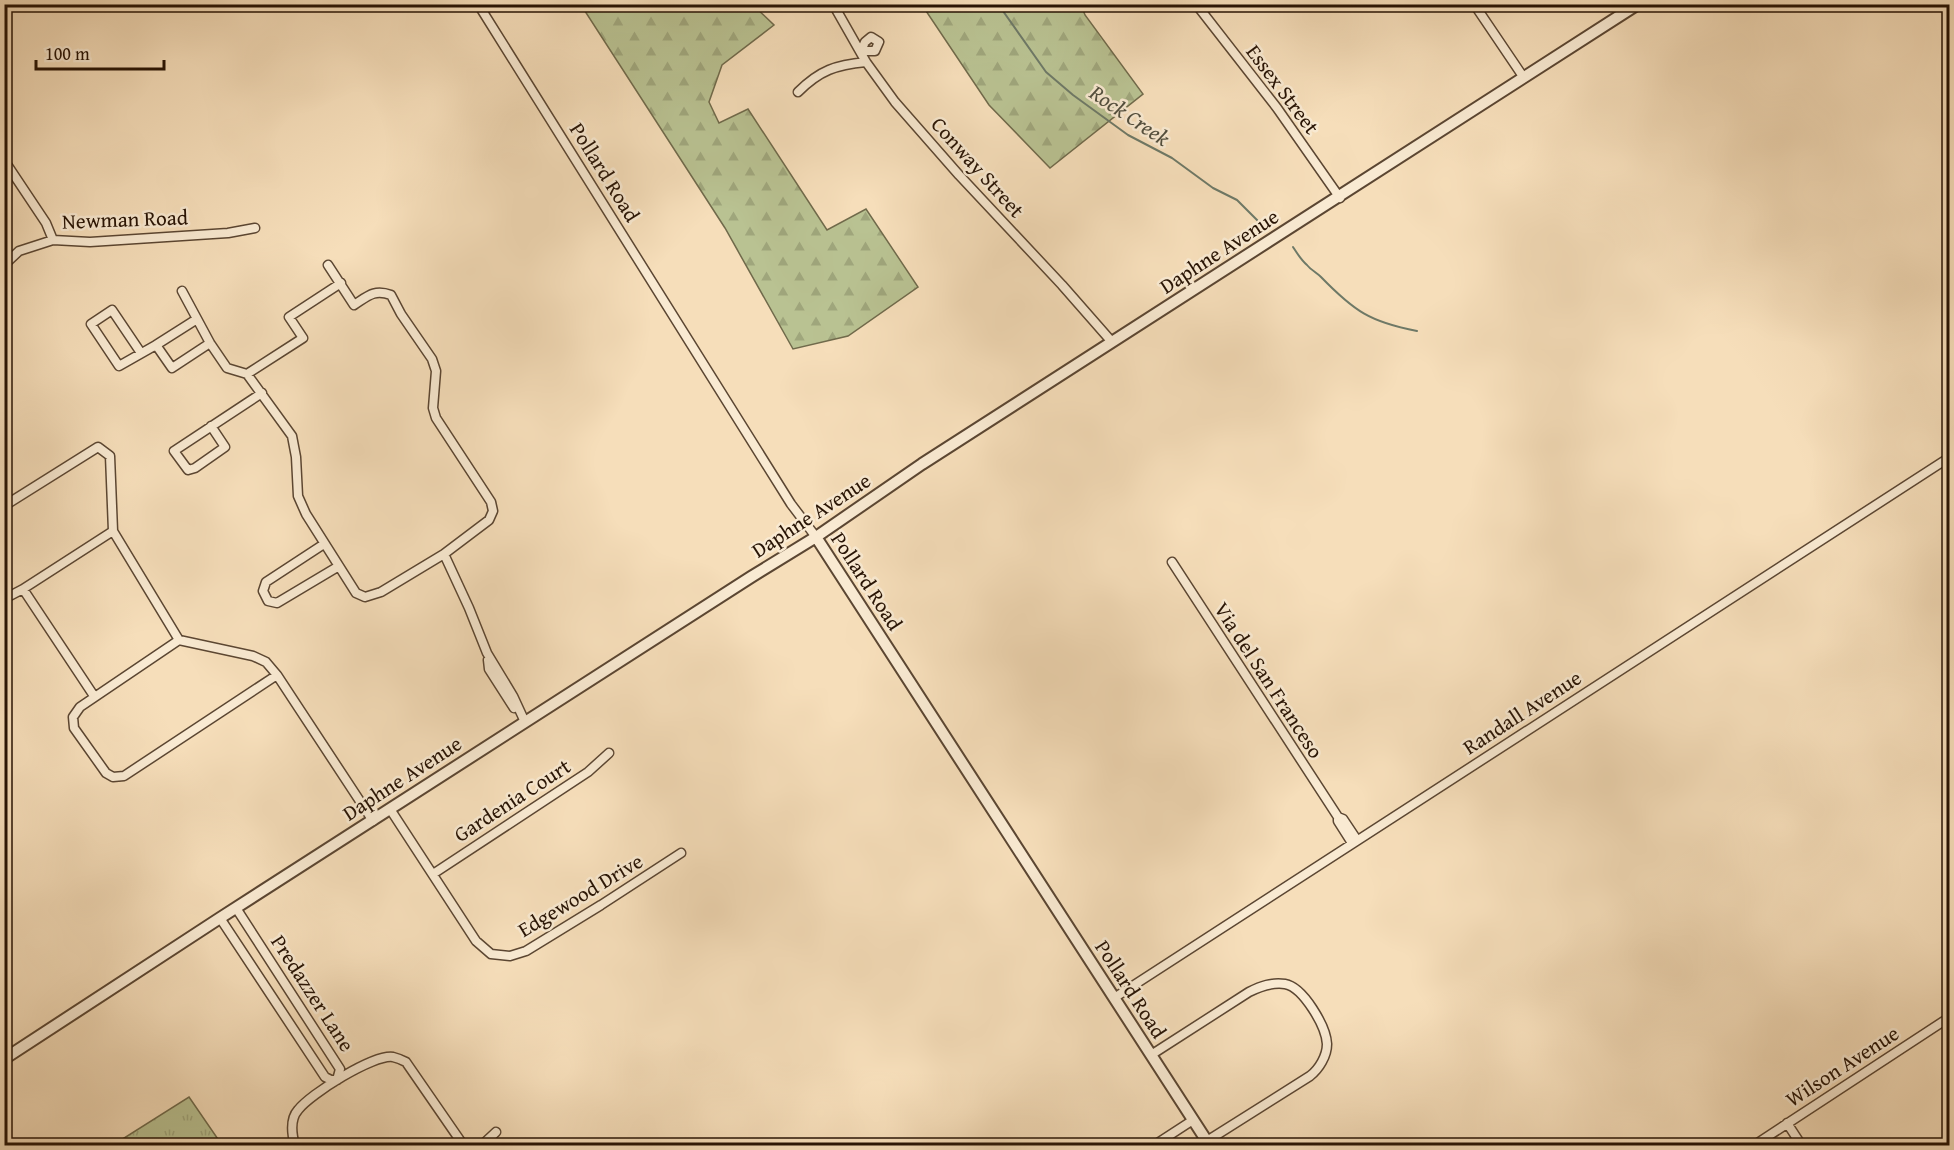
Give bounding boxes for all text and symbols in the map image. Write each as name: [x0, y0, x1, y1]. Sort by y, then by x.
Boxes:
scale bar: [36, 33, 164, 71]
street label: Essex Street: [1239, 38, 1327, 141]
text: 100 m: [45, 40, 90, 67]
water label: Rock Creek: [1083, 76, 1177, 154]
street label: Conway Street: [924, 110, 1032, 225]
street label: Pollard Road: [562, 116, 648, 228]
street label: Newman Road: [62, 201, 189, 237]
street label: Daphne Avenue: [1153, 201, 1285, 301]
street label: Daphne Avenue: [745, 465, 877, 565]
street label: Pollard Road: [824, 526, 911, 637]
street label: Via del San Franceso: [1207, 596, 1331, 764]
street label: Randall Avenue: [1457, 662, 1588, 762]
street label: Daphne Avenue: [336, 728, 468, 828]
street label: Gardenia Court: [448, 750, 577, 849]
street label: Edgewood Drive: [512, 845, 649, 945]
street label: Predazzer Lane: [264, 928, 363, 1058]
street label: Pollard Road: [1088, 934, 1175, 1045]
street label: Wilson Avenue: [1779, 1018, 1905, 1114]

